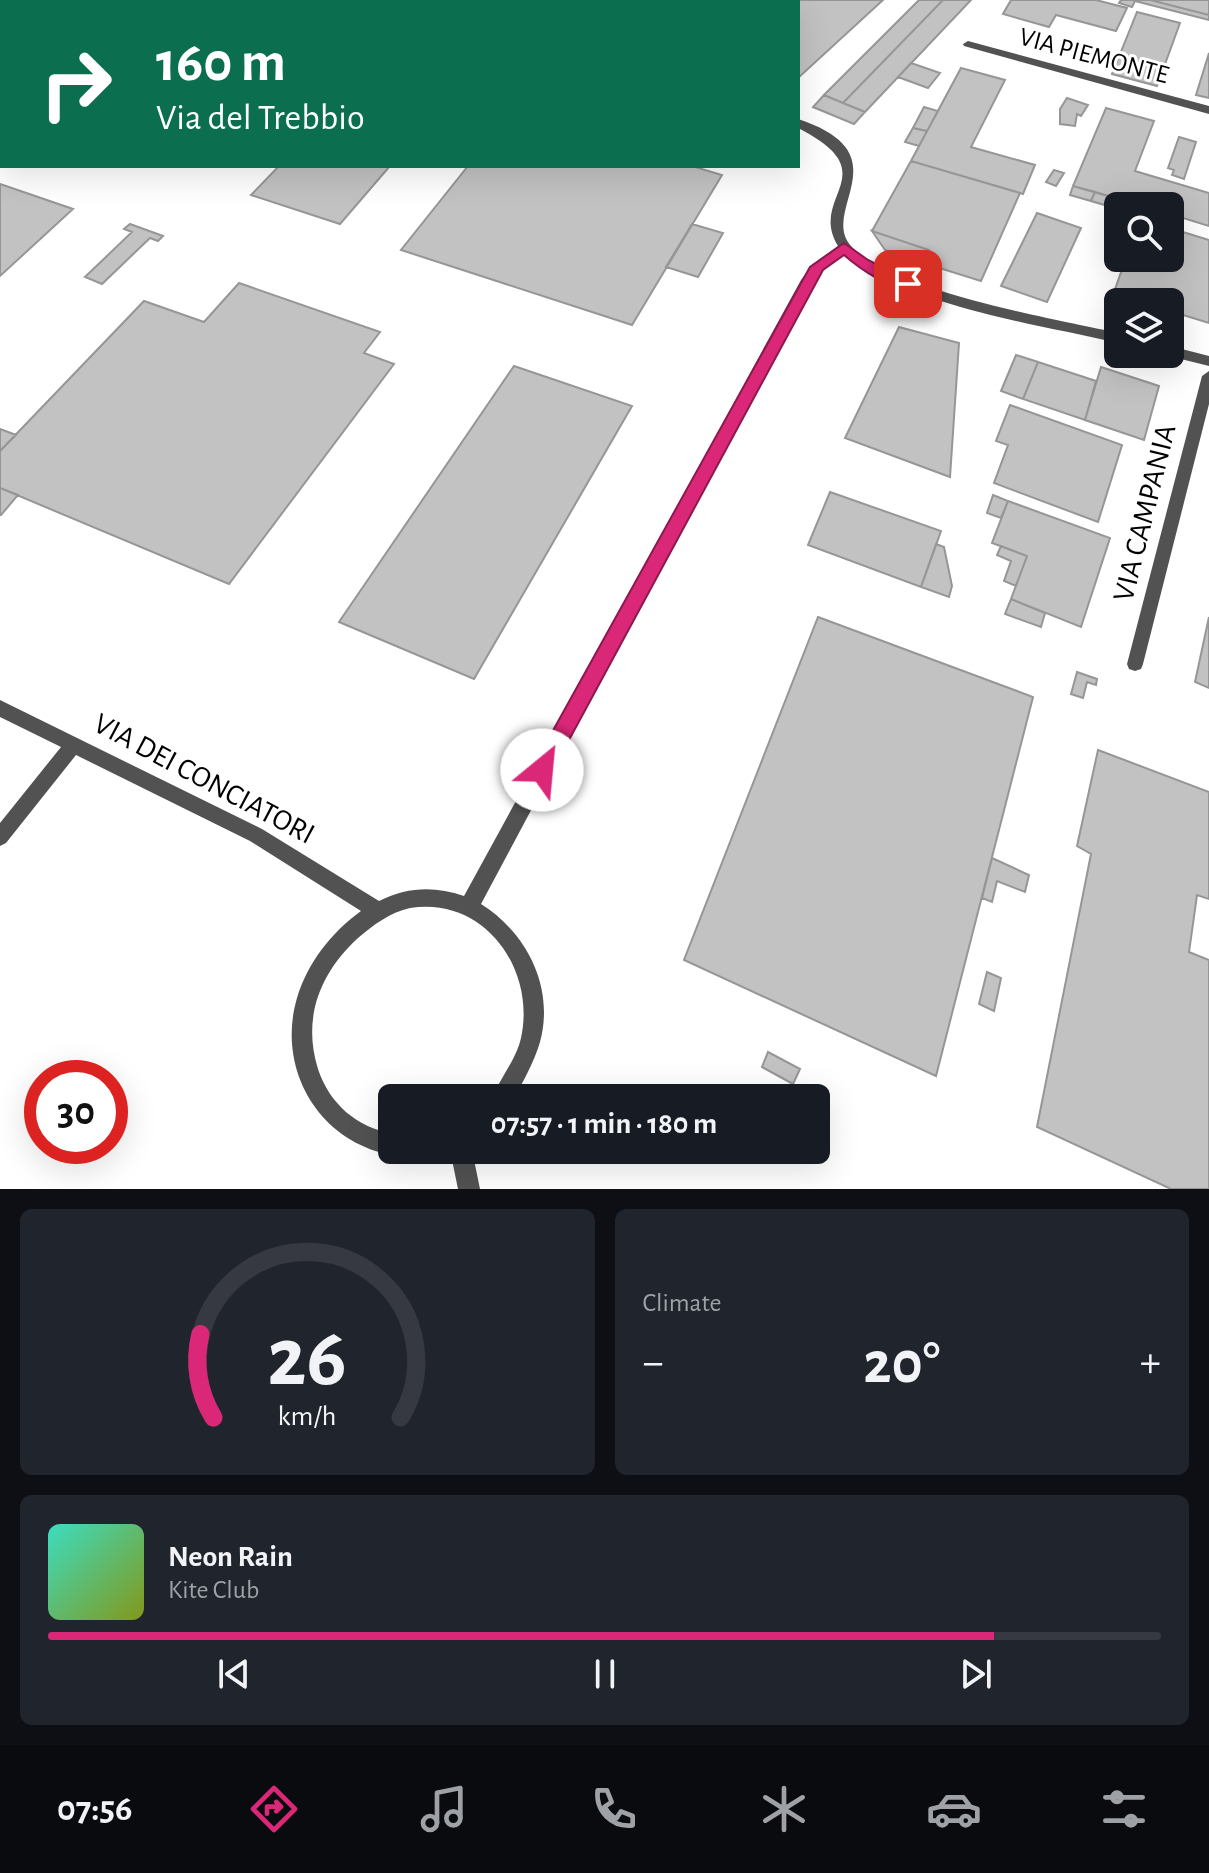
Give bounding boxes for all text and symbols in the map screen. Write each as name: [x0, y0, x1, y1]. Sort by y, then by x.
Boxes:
street label: VIA PIEMONTE: [1016, 24, 1172, 88]
icon: right: [24, 32, 128, 136]
text: 160 m: [156, 35, 286, 91]
text: Via del Trebbio: [156, 100, 365, 136]
map controls: [1104, 192, 1184, 368]
button: search: [1104, 192, 1184, 272]
pin: [874, 250, 942, 318]
icon: arrive: [886, 262, 930, 306]
button: layers: [1104, 288, 1184, 368]
street label: VIA CAMPANIA: [1109, 421, 1181, 605]
street label: VIA DEI CONCIATORI: [89, 708, 319, 850]
position arrow: [500, 728, 584, 812]
speed limit sign: 30: [24, 1060, 128, 1164]
text: 07:57 · 1 min · 180 m: [491, 1109, 717, 1139]
text: Climate: [643, 1290, 721, 1316]
text: 26: [268, 1317, 347, 1401]
text: 20°: [863, 1334, 940, 1394]
text: −: [643, 1341, 664, 1385]
text: +: [1140, 1341, 1161, 1385]
text: km/h: [278, 1402, 337, 1431]
text: Neon Rain: [168, 1542, 293, 1572]
text: Kite Club: [168, 1577, 259, 1603]
icon: previous: [212, 1652, 256, 1696]
icon: pause: [583, 1652, 627, 1696]
icon: next: [954, 1652, 998, 1696]
icon: directions: [246, 1781, 302, 1837]
icon: music: [416, 1781, 472, 1837]
icon: phone: [586, 1781, 642, 1837]
icon: climate: [756, 1781, 812, 1837]
icon: car: [926, 1781, 982, 1837]
icon: filters: [1096, 1781, 1152, 1837]
text: 07:56: [57, 1791, 132, 1827]

